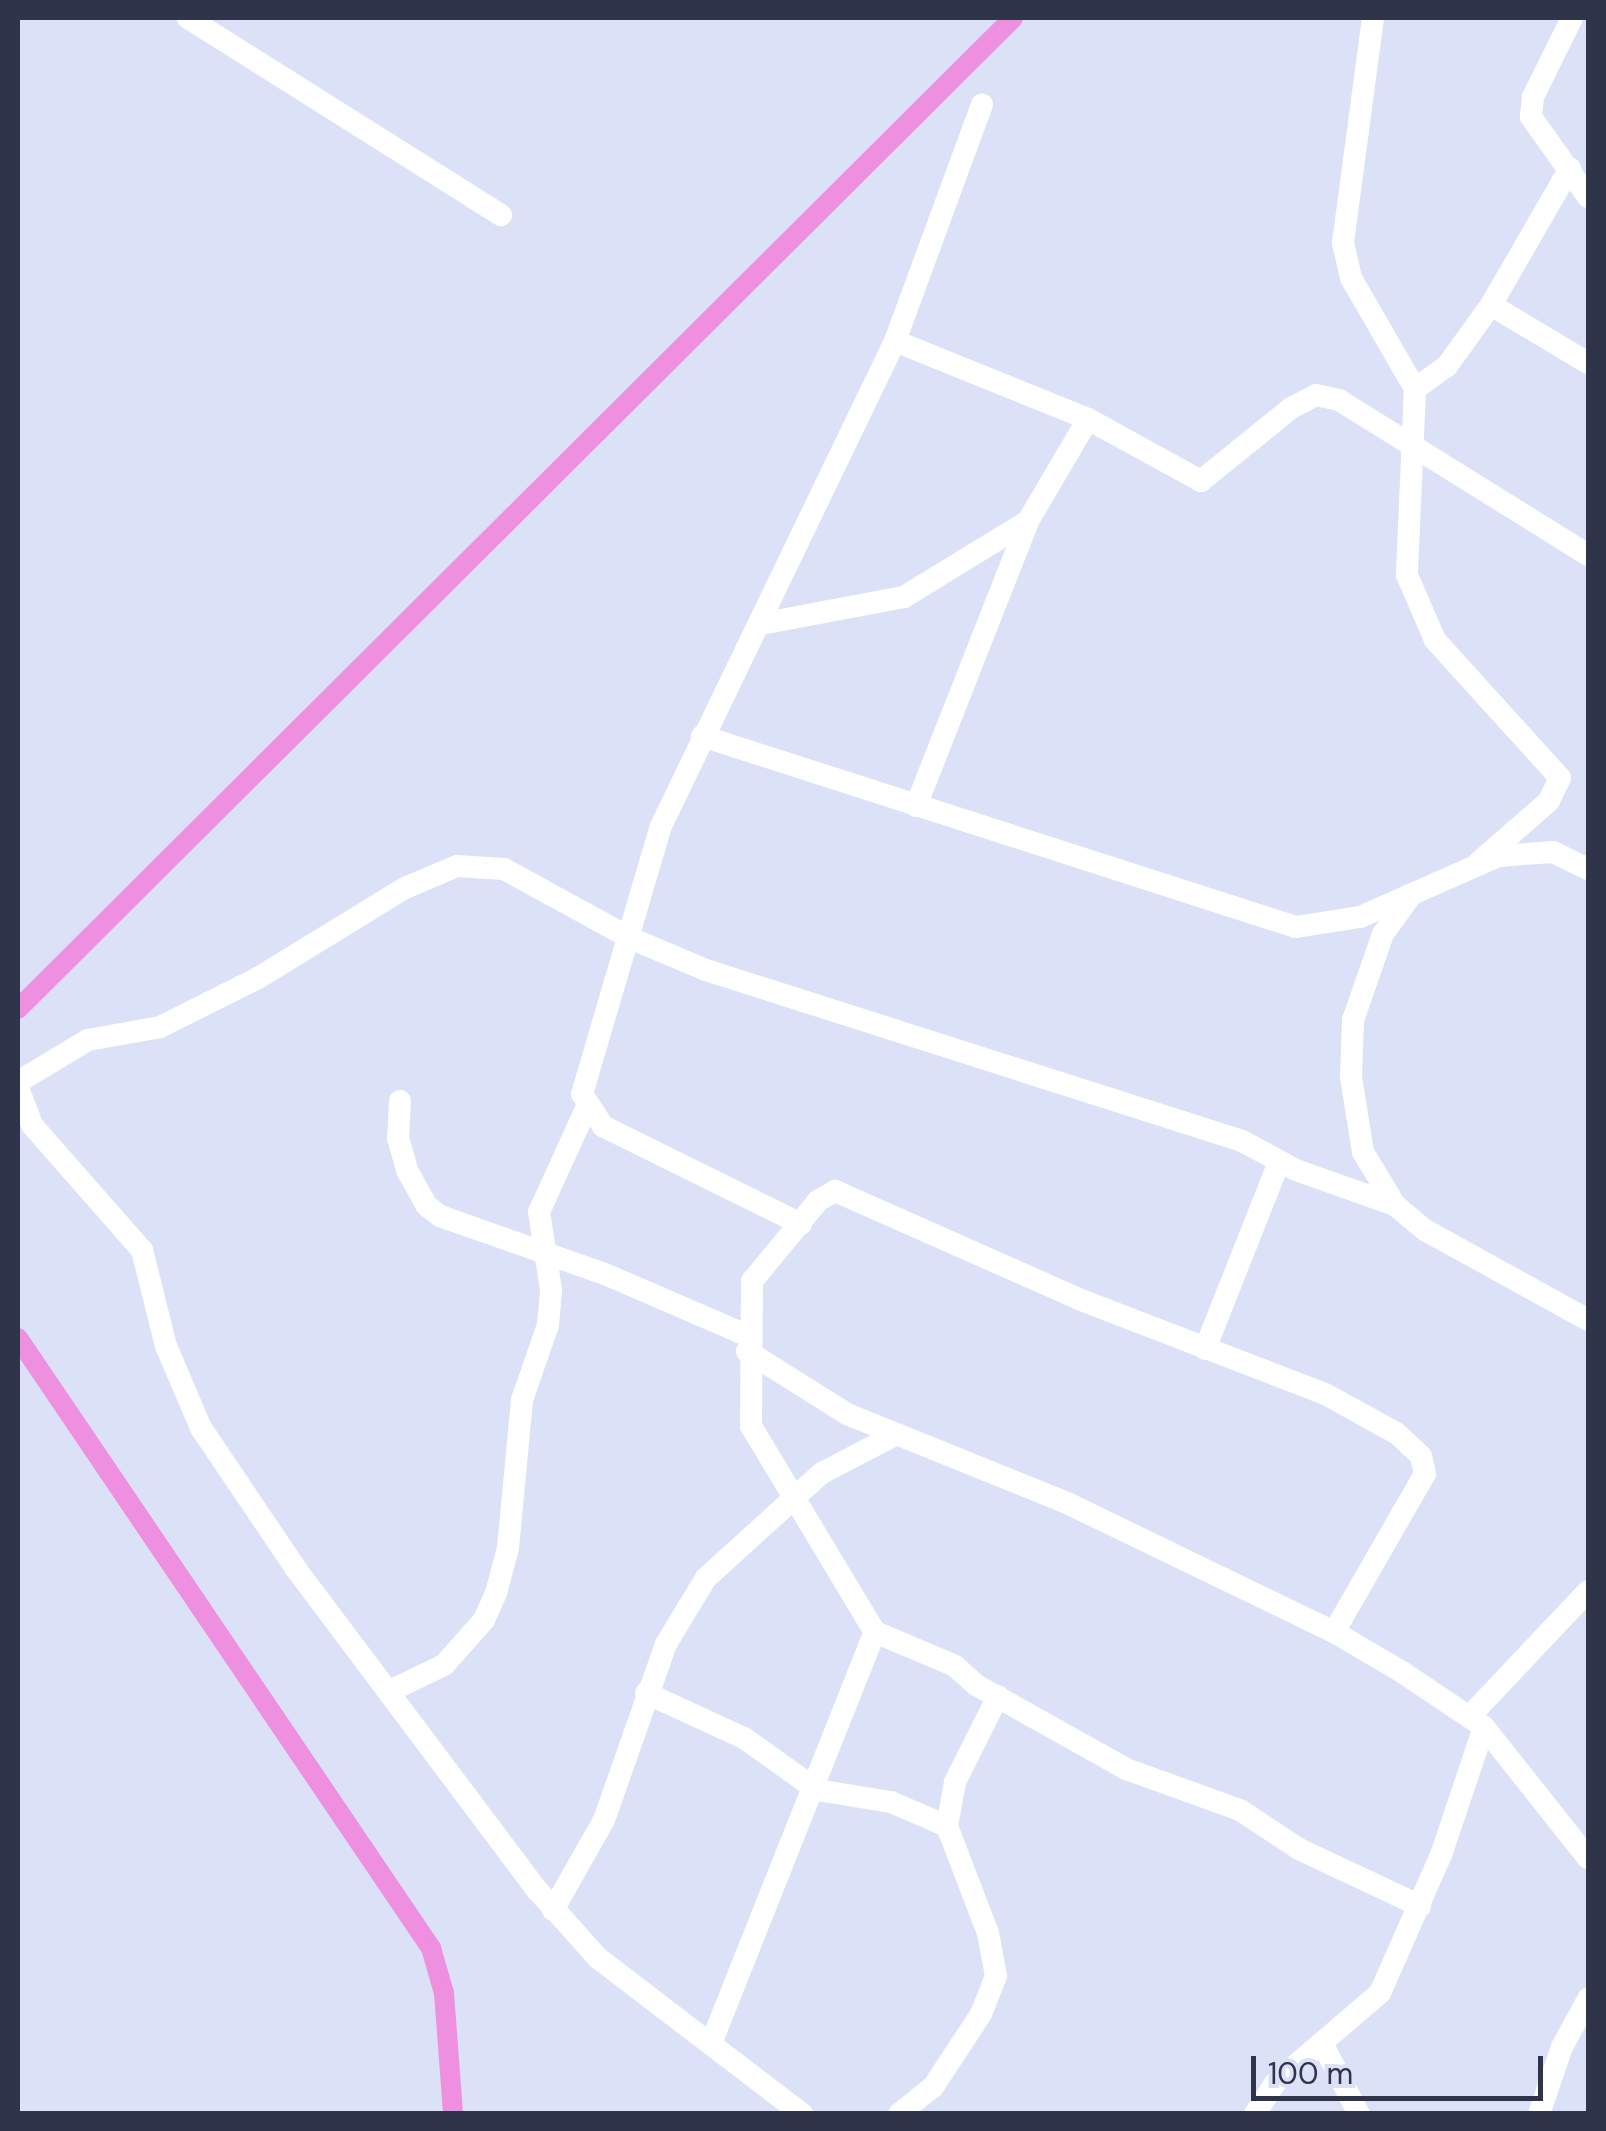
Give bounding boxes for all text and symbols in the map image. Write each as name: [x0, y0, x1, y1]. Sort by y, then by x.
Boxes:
scale bar: [1256, 2036, 1548, 2098]
text: 100 m: [1268, 2054, 1353, 2093]

